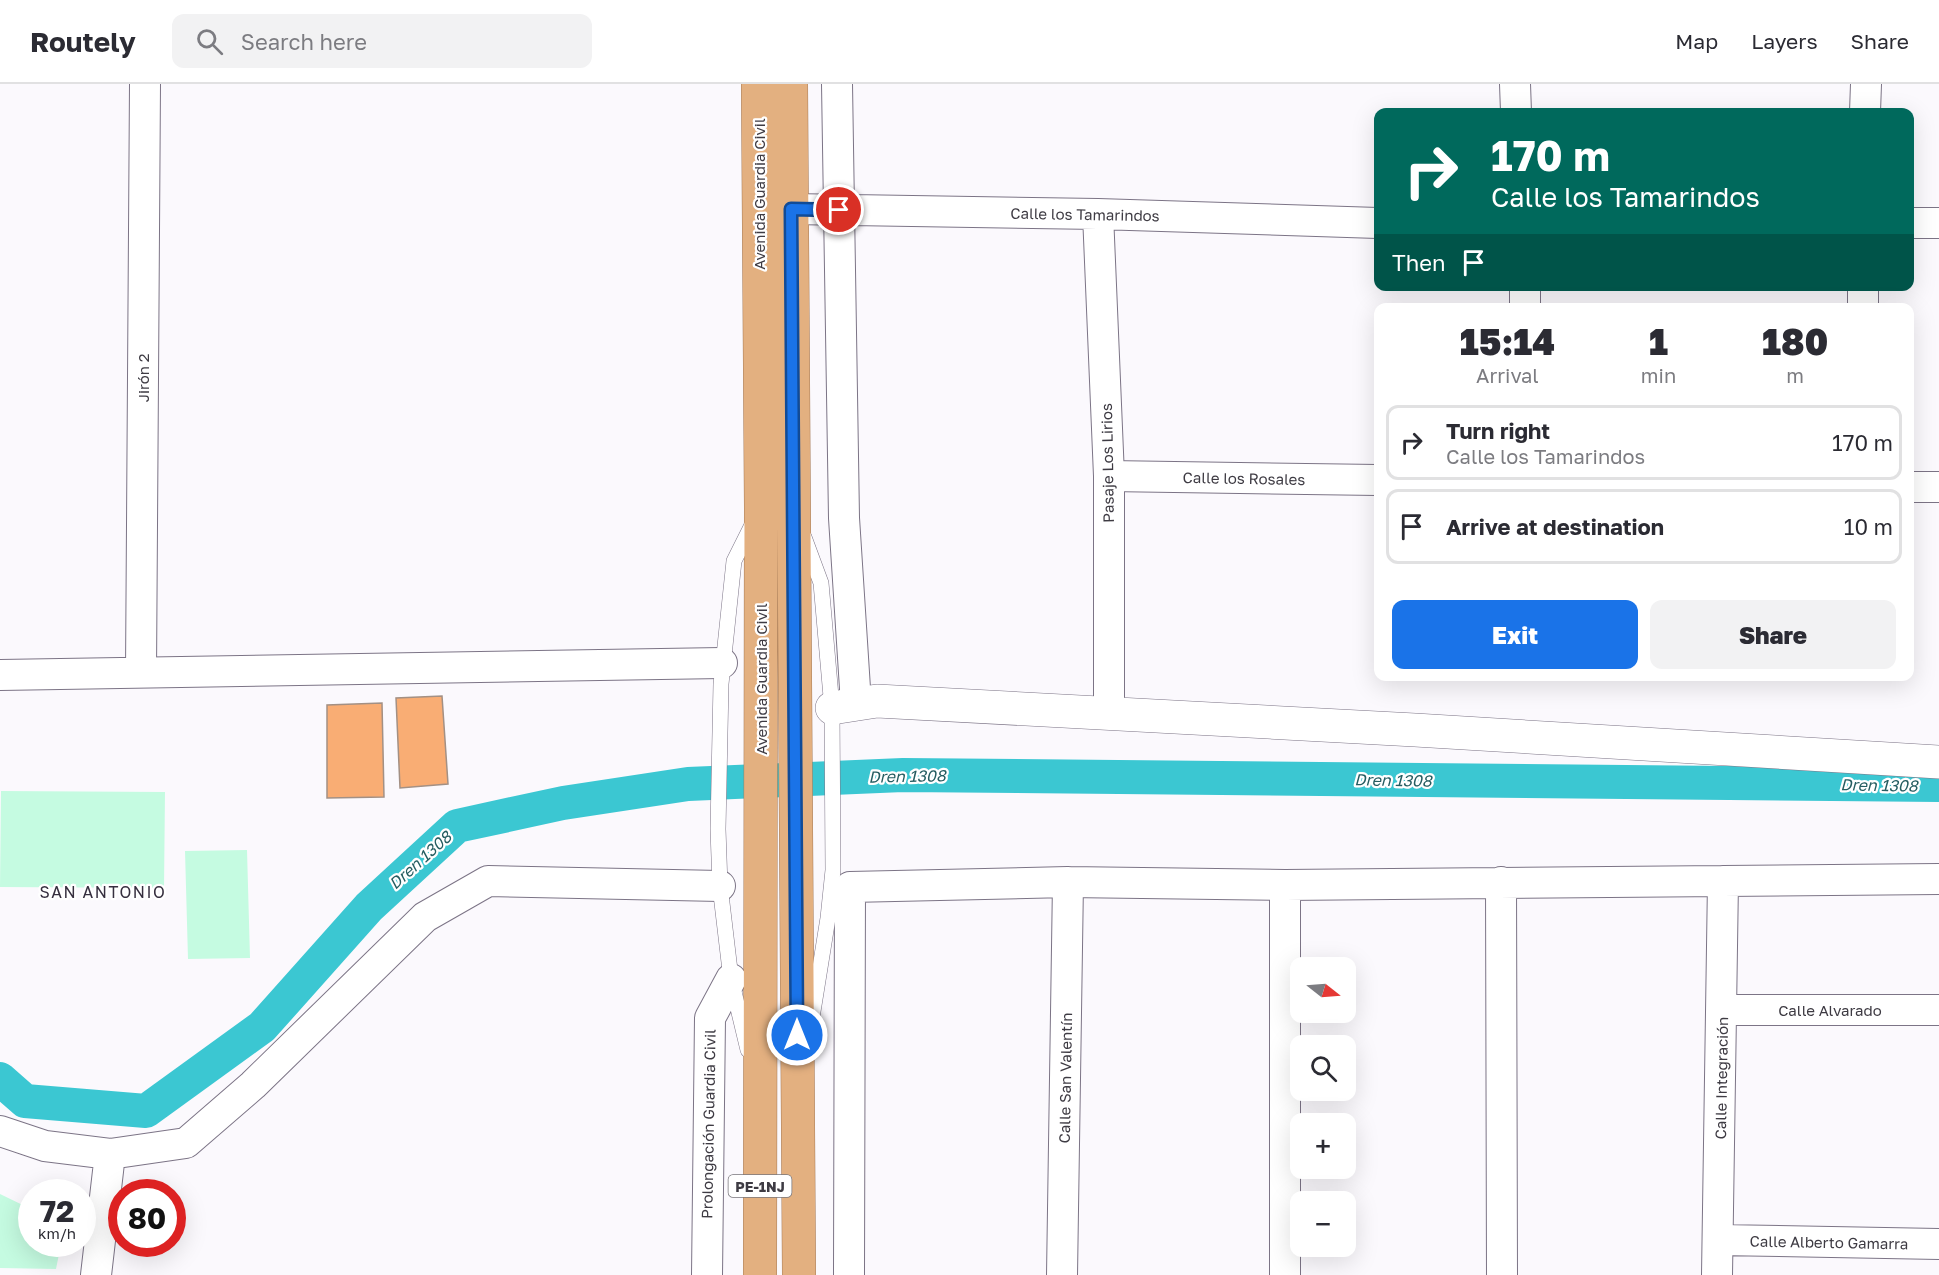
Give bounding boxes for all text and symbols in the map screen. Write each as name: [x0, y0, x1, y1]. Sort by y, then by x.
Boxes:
search box: [172, 14, 592, 68]
text: Routely: [30, 25, 136, 58]
icon: search: [193, 25, 226, 58]
text: Search here: [241, 28, 367, 55]
text: Map: [1675, 28, 1718, 54]
text: Layers: [1751, 28, 1818, 54]
text: Share: [1851, 28, 1909, 54]
street label: Avenida Guardia Civil: [750, 118, 768, 270]
text: 170 m: [1491, 130, 1610, 180]
icon: right: [1392, 132, 1470, 210]
text: Calle los Tamarindos: [1491, 181, 1760, 213]
pin: [813, 184, 864, 235]
icon: arrive: [822, 193, 855, 226]
street label: Calle los Tamarindos: [1010, 204, 1160, 224]
icon: arrive: [1457, 246, 1490, 279]
text: Then: [1392, 249, 1445, 276]
text: 15:14: [1460, 320, 1555, 363]
text: 1: [1649, 320, 1668, 363]
text: 180: [1762, 320, 1828, 363]
street label: Jirón 2: [134, 354, 152, 402]
text: Arrival: [1476, 363, 1539, 387]
text: min: [1641, 363, 1676, 387]
text: m: [1786, 363, 1804, 387]
street label: Pasaje Los Lirios: [1097, 403, 1117, 523]
text: Turn right: [1446, 417, 1550, 444]
icon: right: [1395, 426, 1428, 459]
text: 170 m: [1832, 429, 1893, 456]
text: Calle los Tamarindos: [1446, 444, 1645, 468]
street label: Calle los Rosales: [1183, 468, 1306, 488]
icon: arrive: [1395, 510, 1428, 543]
text: Arrive at destination: [1446, 513, 1664, 540]
text: 10 m: [1844, 513, 1893, 540]
button: Exit: [1392, 600, 1638, 669]
button: Share: [1650, 600, 1896, 669]
street label: Avenida Guardia Civil: [752, 603, 770, 755]
water label: Dren 1308: [868, 765, 947, 787]
water label: Dren 1308: [1354, 769, 1433, 791]
water label: Dren 1308: [1840, 774, 1919, 796]
water label: Dren 1308: [385, 826, 456, 893]
district label: SAN ANTONIO: [40, 882, 166, 902]
north arrow: [1290, 957, 1356, 1023]
map controls: [1290, 957, 1356, 1257]
street label: Calle Alvarado: [1778, 1001, 1882, 1019]
position arrow: [765, 1003, 829, 1067]
street label: Calle San Valentín: [1055, 1012, 1075, 1144]
street label: Calle Integración: [1711, 1016, 1731, 1140]
street label: Prolongación Guardia Civil: [697, 1029, 719, 1219]
button: search: [1290, 1035, 1356, 1101]
button: +: [1290, 1113, 1356, 1179]
road number: PE-1NJ: [728, 1175, 792, 1197]
speed limit sign: 80: [108, 1179, 186, 1257]
button: −: [1290, 1191, 1356, 1257]
text: 72: [40, 1193, 74, 1229]
text: km/h: [38, 1224, 76, 1242]
street label: Calle Alberto Gamarra: [1749, 1232, 1909, 1252]

